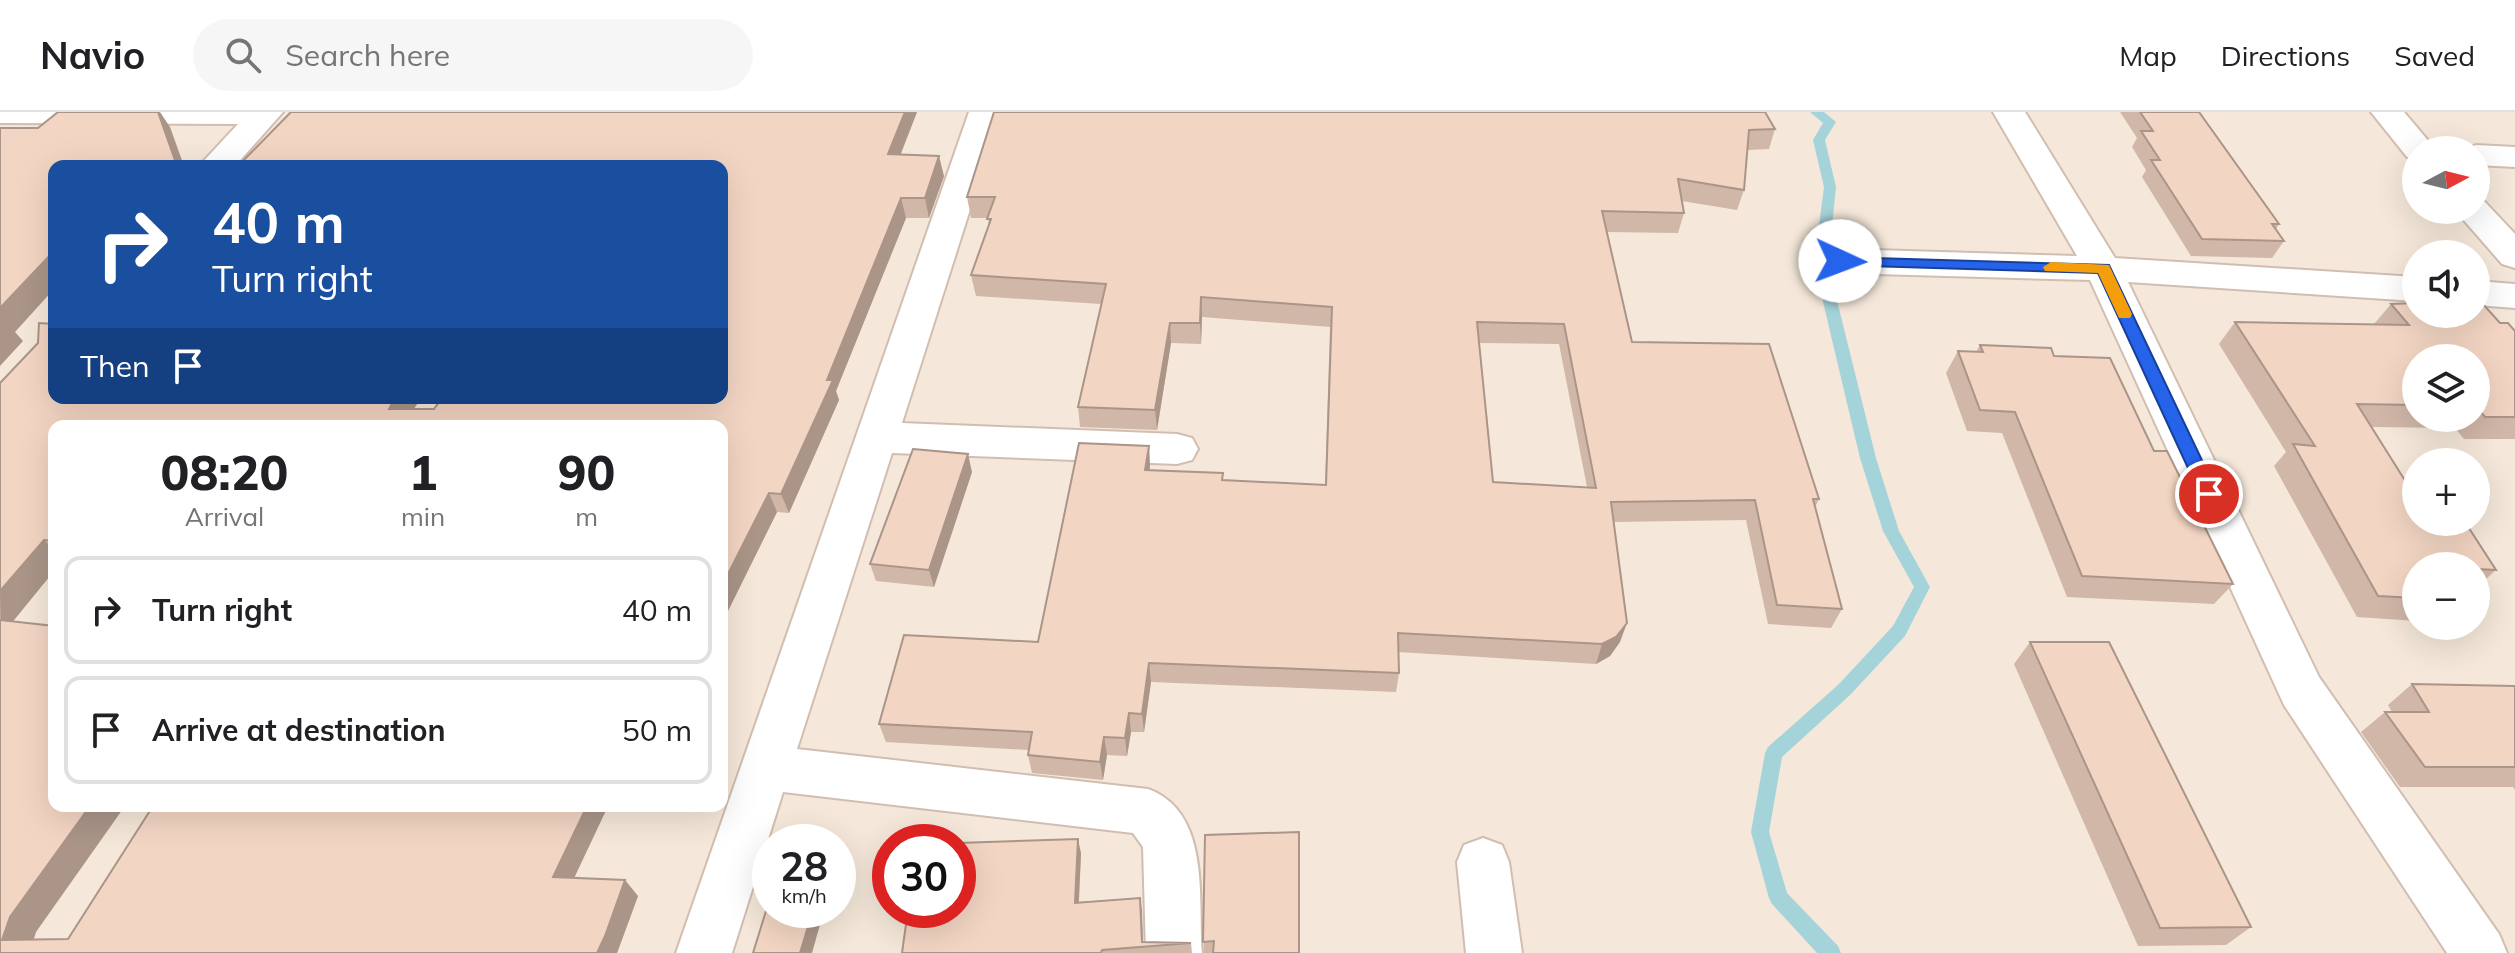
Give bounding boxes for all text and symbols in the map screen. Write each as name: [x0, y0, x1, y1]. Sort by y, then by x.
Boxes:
search box: [193, 19, 753, 91]
text: Navio: [40, 31, 145, 79]
icon: search: [221, 33, 265, 77]
text: Search here: [285, 36, 450, 74]
text: Map: [2119, 38, 2177, 73]
text: Directions: [2221, 38, 2350, 73]
text: Saved: [2394, 38, 2475, 73]
north arrow: [2402, 136, 2490, 224]
map controls: [2402, 136, 2490, 640]
text: 40 m: [212, 187, 345, 257]
icon: right: [80, 192, 184, 296]
position arrow: [1798, 219, 1882, 303]
button: sound: [2402, 240, 2490, 328]
text: Turn right: [212, 256, 373, 301]
icon: arrive: [166, 344, 210, 388]
button: layers: [2402, 344, 2490, 432]
text: Then: [80, 347, 150, 385]
text: 08:20: [161, 442, 288, 502]
text: 1: [409, 442, 437, 502]
text: 90: [558, 442, 615, 502]
button: +: [2402, 448, 2490, 536]
pin: [2175, 460, 2243, 528]
icon: arrive: [2187, 472, 2231, 516]
text: Arrival: [185, 500, 264, 533]
text: min: [401, 500, 445, 533]
text: m: [575, 500, 598, 533]
button: −: [2402, 552, 2490, 640]
icon: right: [84, 588, 128, 632]
text: Turn right: [152, 591, 292, 629]
text: 40 m: [622, 591, 692, 629]
icon: arrive: [84, 708, 128, 752]
text: Arrive at destination: [152, 711, 446, 749]
text: 50 m: [622, 711, 692, 749]
speed limit sign: 30: [872, 824, 976, 928]
text: 28: [780, 841, 828, 891]
text: km/h: [781, 883, 827, 908]

